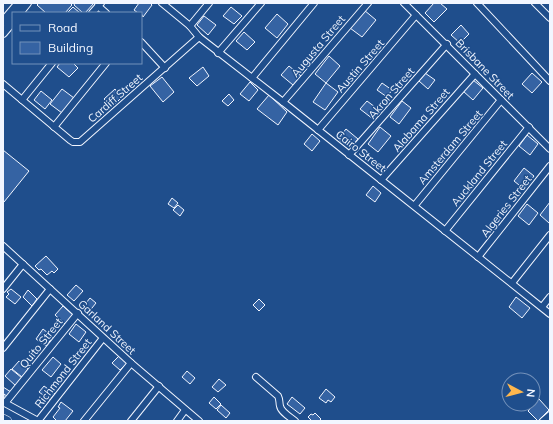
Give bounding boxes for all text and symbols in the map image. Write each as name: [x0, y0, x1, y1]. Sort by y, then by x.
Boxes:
legend: [12, 12, 142, 64]
street label: Augusta Street: [288, 12, 348, 80]
text: Road: [48, 20, 77, 35]
street label: Austin Street: [333, 36, 387, 96]
street label: Brisbane Street: [453, 36, 517, 102]
text: Building: [48, 40, 93, 55]
street label: Akron Street: [365, 64, 417, 122]
street label: Cardiff Street: [85, 70, 145, 125]
street label: Alabama Street: [389, 85, 453, 155]
street label: Amsterdam Street: [415, 107, 485, 187]
street label: Cairo Street: [333, 127, 389, 175]
street label: Auckland Street: [448, 137, 510, 209]
street label: Algeries Street: [477, 172, 535, 240]
street label: Garland Street: [75, 297, 139, 358]
street label: Quito Street: [16, 315, 66, 371]
street label: Richmond Street: [32, 335, 95, 411]
north arrow: [501, 372, 541, 412]
text: N: [523, 388, 538, 398]

